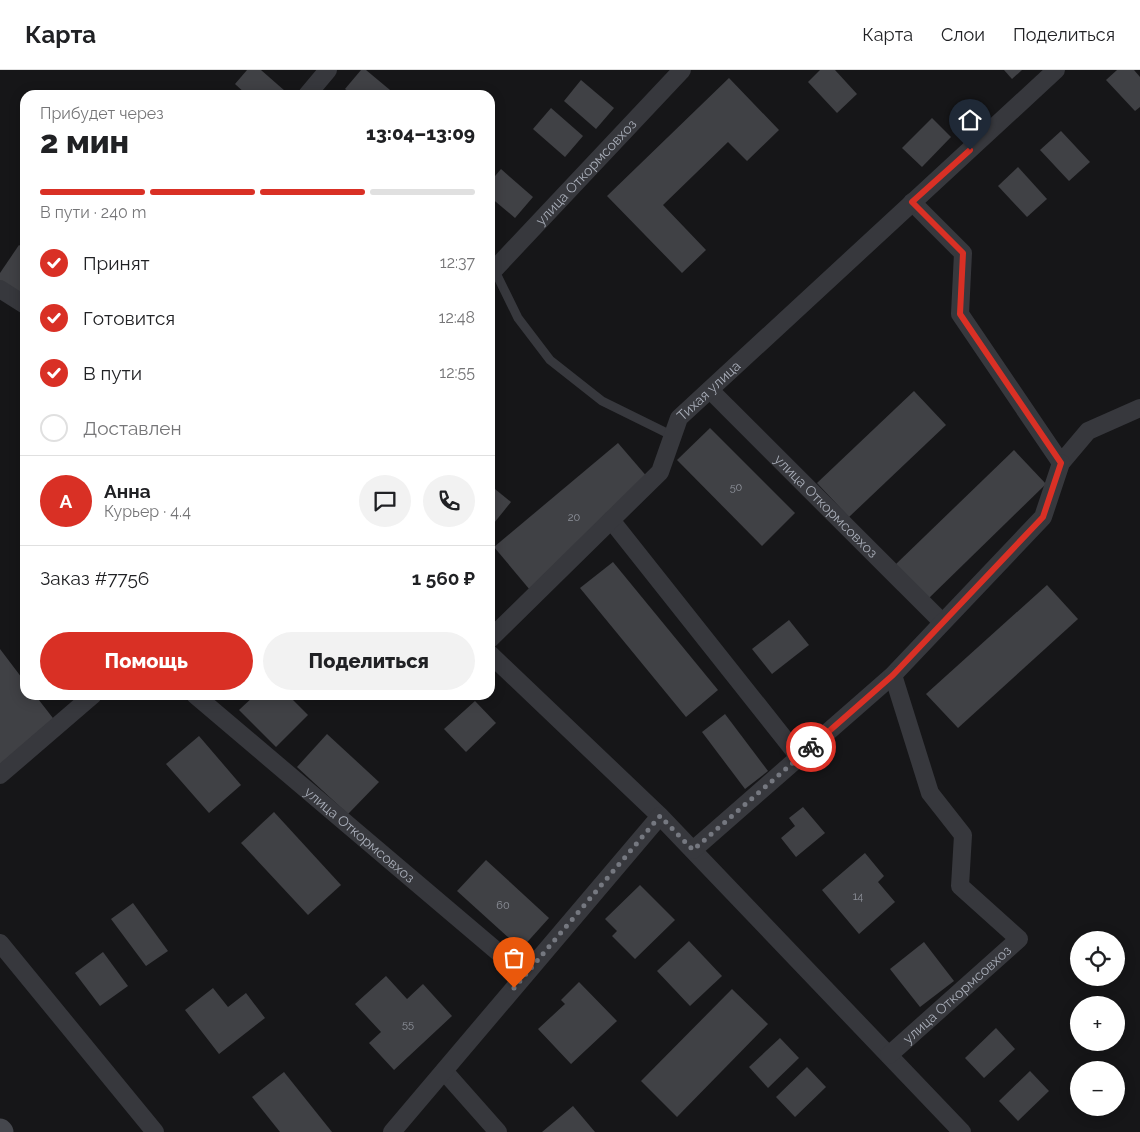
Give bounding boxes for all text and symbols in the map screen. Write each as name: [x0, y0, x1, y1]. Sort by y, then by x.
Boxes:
text: Карта: [25, 20, 96, 49]
text: Карта: [862, 24, 913, 45]
text: Слои: [941, 24, 985, 45]
text: Поделиться: [1013, 24, 1115, 45]
pin: [949, 99, 991, 150]
text: Прибудет через: [40, 104, 164, 123]
icon: home: [956, 106, 984, 134]
street label: улица Откормсовхоз: [532, 116, 640, 228]
text: 13:04–13:09: [366, 122, 475, 144]
text: 2 мин: [40, 123, 129, 160]
text: В пути · 240 m: [40, 203, 146, 222]
icon: check: [40, 249, 68, 277]
text: Принят: [83, 252, 150, 274]
text: 12:37: [440, 253, 475, 272]
icon: check: [40, 304, 68, 332]
text: Готовится: [83, 307, 175, 329]
text: 12:48: [439, 308, 475, 327]
street label: Тихая улица: [674, 357, 744, 424]
icon: check: [40, 359, 68, 387]
text: В пути: [83, 362, 142, 384]
text: 12:55: [439, 363, 475, 382]
text: Доставлен: [83, 417, 182, 439]
street label: улица Откормсовхоз: [771, 451, 881, 561]
button: chat: [359, 475, 411, 527]
button: phone: [423, 475, 475, 527]
text: Анна: [104, 480, 151, 502]
house number: 50: [730, 481, 743, 494]
text: А: [60, 490, 72, 512]
text: Курьер · 4.4: [104, 502, 191, 521]
house number: 20: [568, 511, 580, 524]
text: Заказ #7756: [40, 567, 149, 589]
text: 1 560 ₽: [412, 567, 475, 589]
button: Помощь: [40, 632, 253, 690]
button: Поделиться: [263, 632, 475, 690]
courier: [786, 722, 836, 772]
icon: bike: [797, 733, 825, 761]
street label: улица Откормсовхоз: [301, 784, 418, 886]
house number: 14: [853, 890, 863, 903]
house number: 60: [496, 899, 510, 912]
map controls: [1070, 931, 1125, 1116]
button: locate: [1070, 931, 1125, 986]
pin: [493, 937, 535, 988]
street label: улица Откормсовхоз: [900, 942, 1014, 1047]
icon: bag: [500, 944, 528, 972]
button: +: [1070, 996, 1125, 1051]
house number: 55: [402, 1018, 414, 1031]
button: −: [1070, 1061, 1125, 1116]

